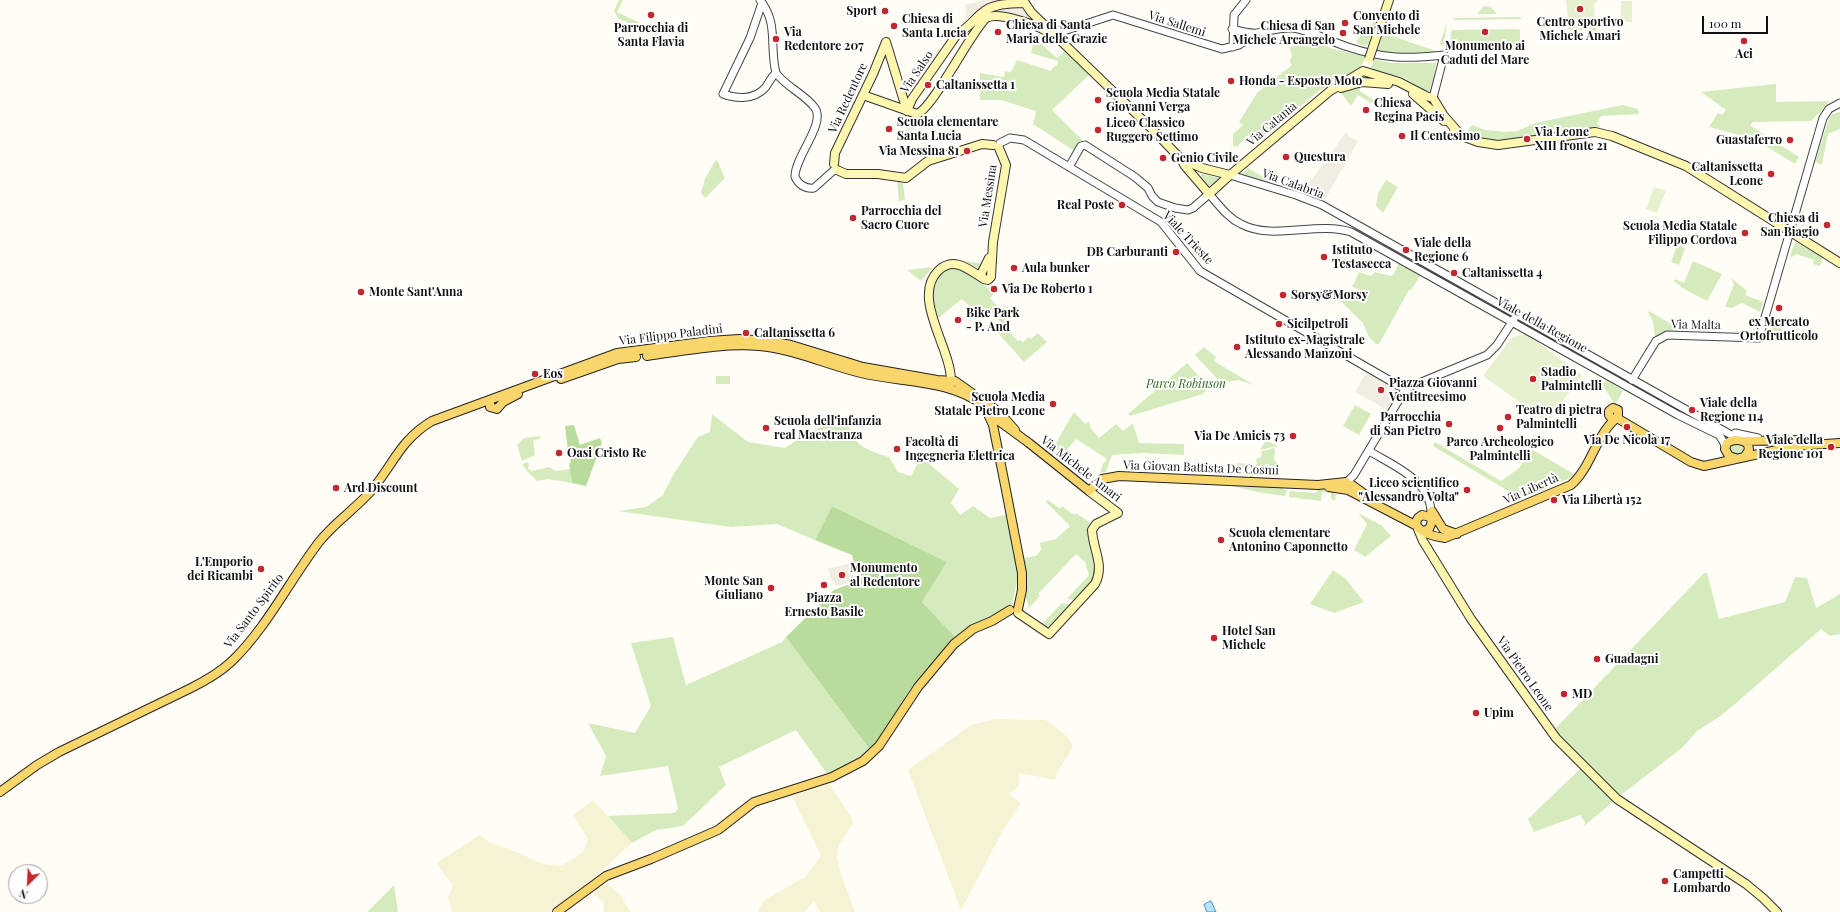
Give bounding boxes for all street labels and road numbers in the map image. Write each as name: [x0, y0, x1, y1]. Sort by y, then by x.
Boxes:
street label: Via Sallemi: [1147, 8, 1207, 40]
street label: Via Salso: [898, 48, 936, 96]
street label: Via Redentore: [825, 61, 871, 135]
street label: Via Catania: [1244, 99, 1300, 149]
street label: Via Messina: [976, 164, 1000, 228]
street label: Via Calabria: [1260, 166, 1326, 202]
street label: Viale Trieste: [1160, 209, 1216, 267]
street label: Viale della Regione: [1494, 294, 1590, 356]
street label: Via Malta: [1671, 317, 1721, 333]
street label: Via Filippo Paladini: [619, 322, 723, 348]
street label: Via Michele Amari: [1038, 433, 1124, 505]
street label: Via Giovan Battista De Cosmi: [1123, 458, 1279, 478]
street label: Via Libertà: [1501, 470, 1561, 508]
street label: Via Santo Spirito: [221, 571, 287, 651]
street label: Via Pietro Leone: [1494, 634, 1556, 714]

